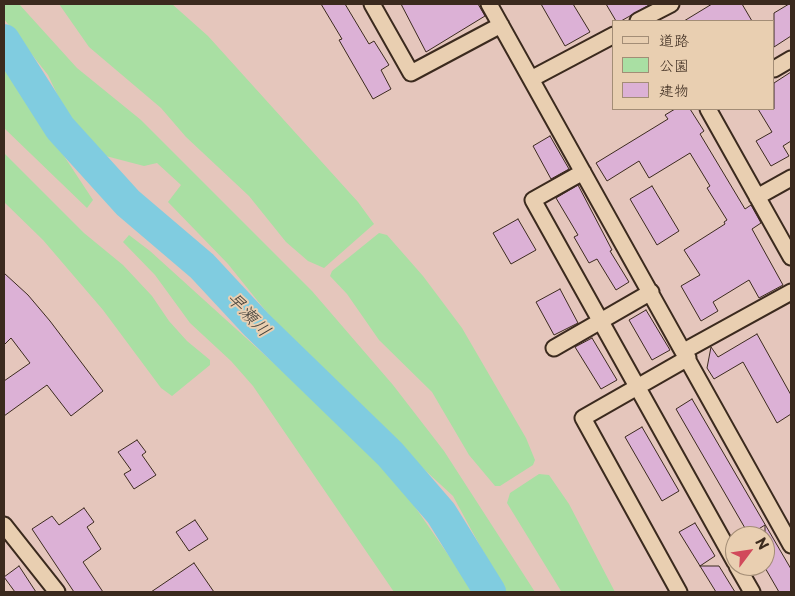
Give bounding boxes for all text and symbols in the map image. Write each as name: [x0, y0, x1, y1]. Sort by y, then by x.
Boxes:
legend: [612, 20, 775, 110]
text: 道路: [659, 28, 689, 51]
text: 公園: [659, 53, 689, 76]
text: 建物: [659, 78, 689, 101]
water label: 早瀬川: [221, 288, 275, 342]
north arrow: [725, 526, 775, 576]
text: N: [751, 533, 774, 554]

